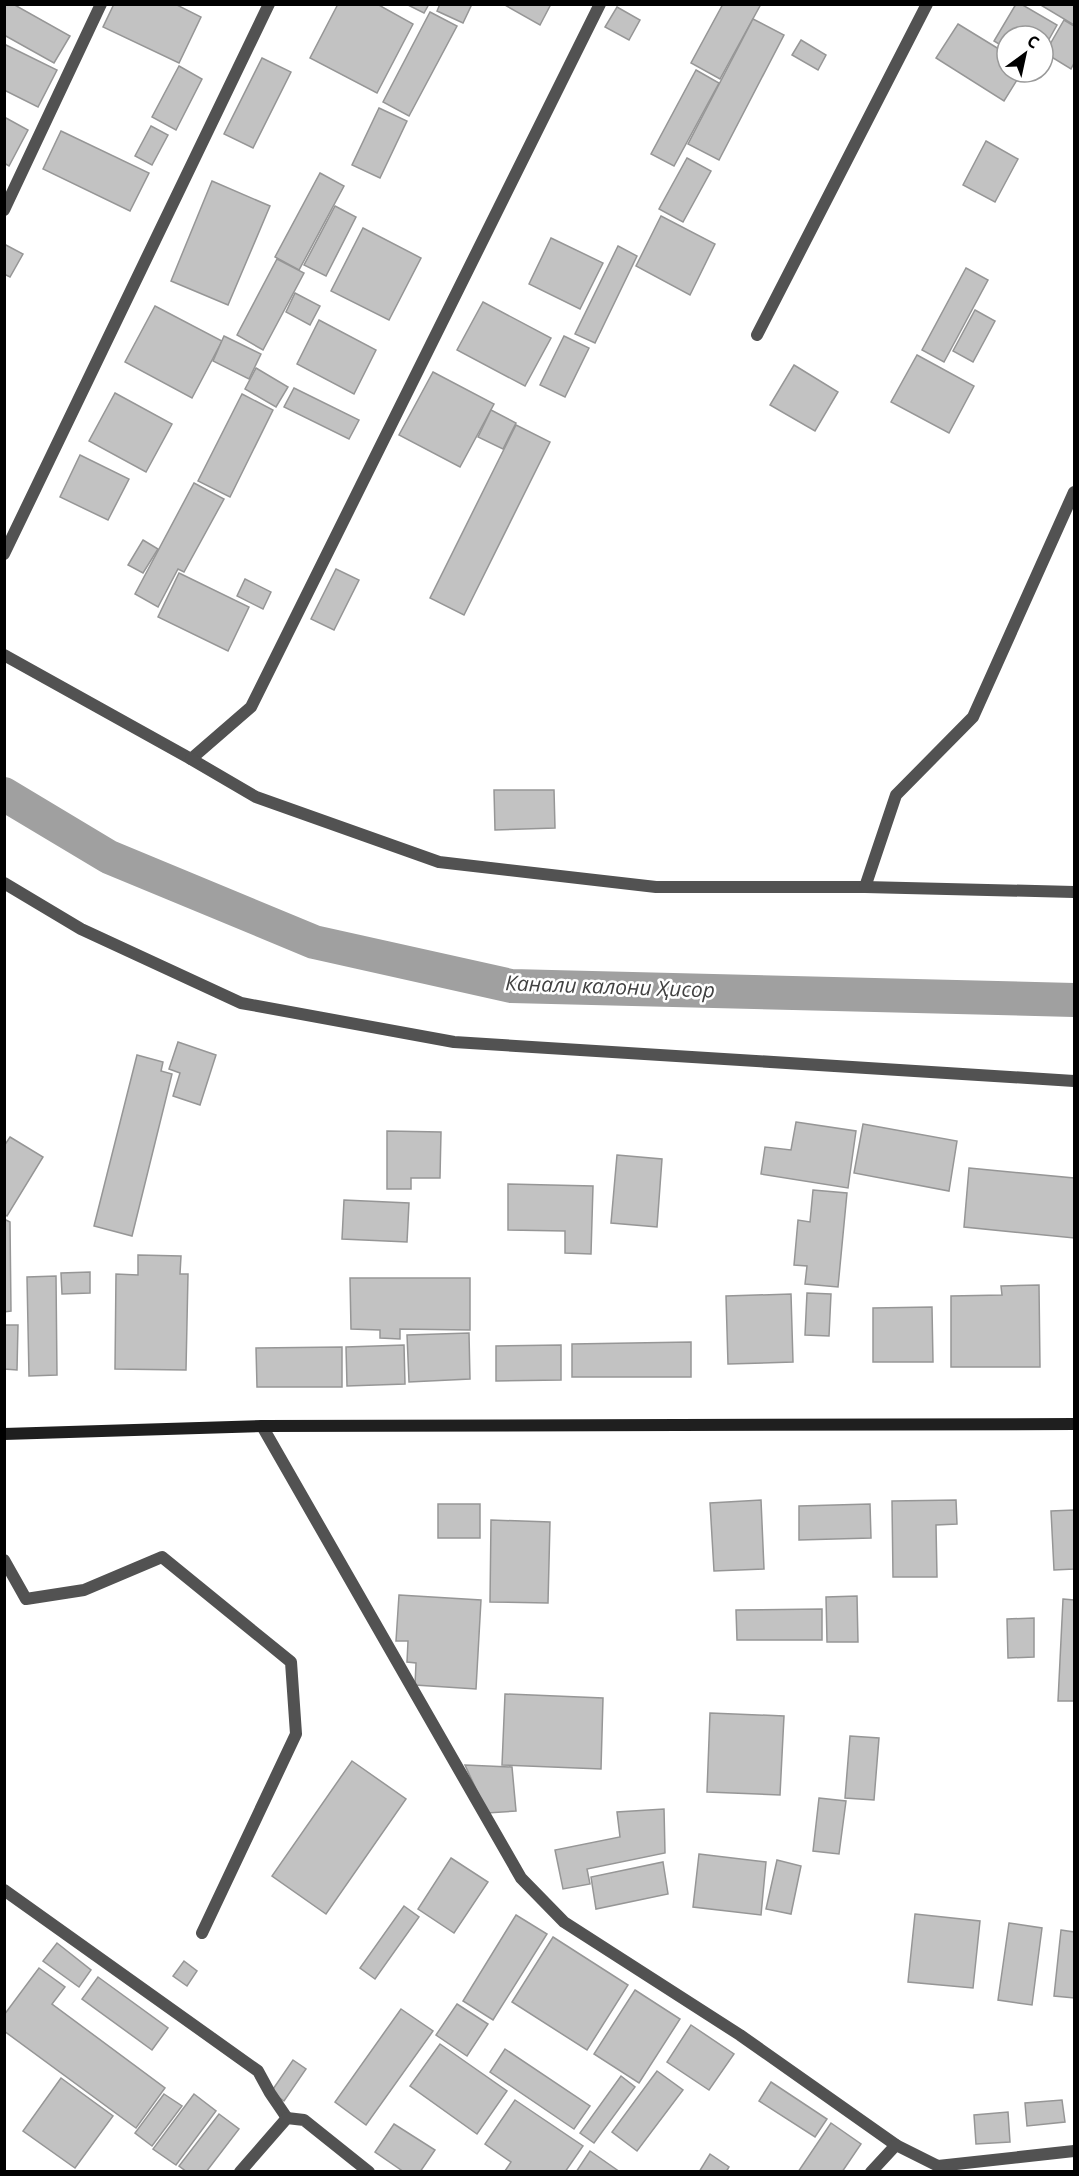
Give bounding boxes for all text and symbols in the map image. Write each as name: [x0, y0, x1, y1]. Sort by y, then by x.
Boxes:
north arrow: [995, 24, 1055, 84]
text: С: [1023, 29, 1043, 53]
water label: Канали калони Ҳисор: [505, 968, 715, 1004]

